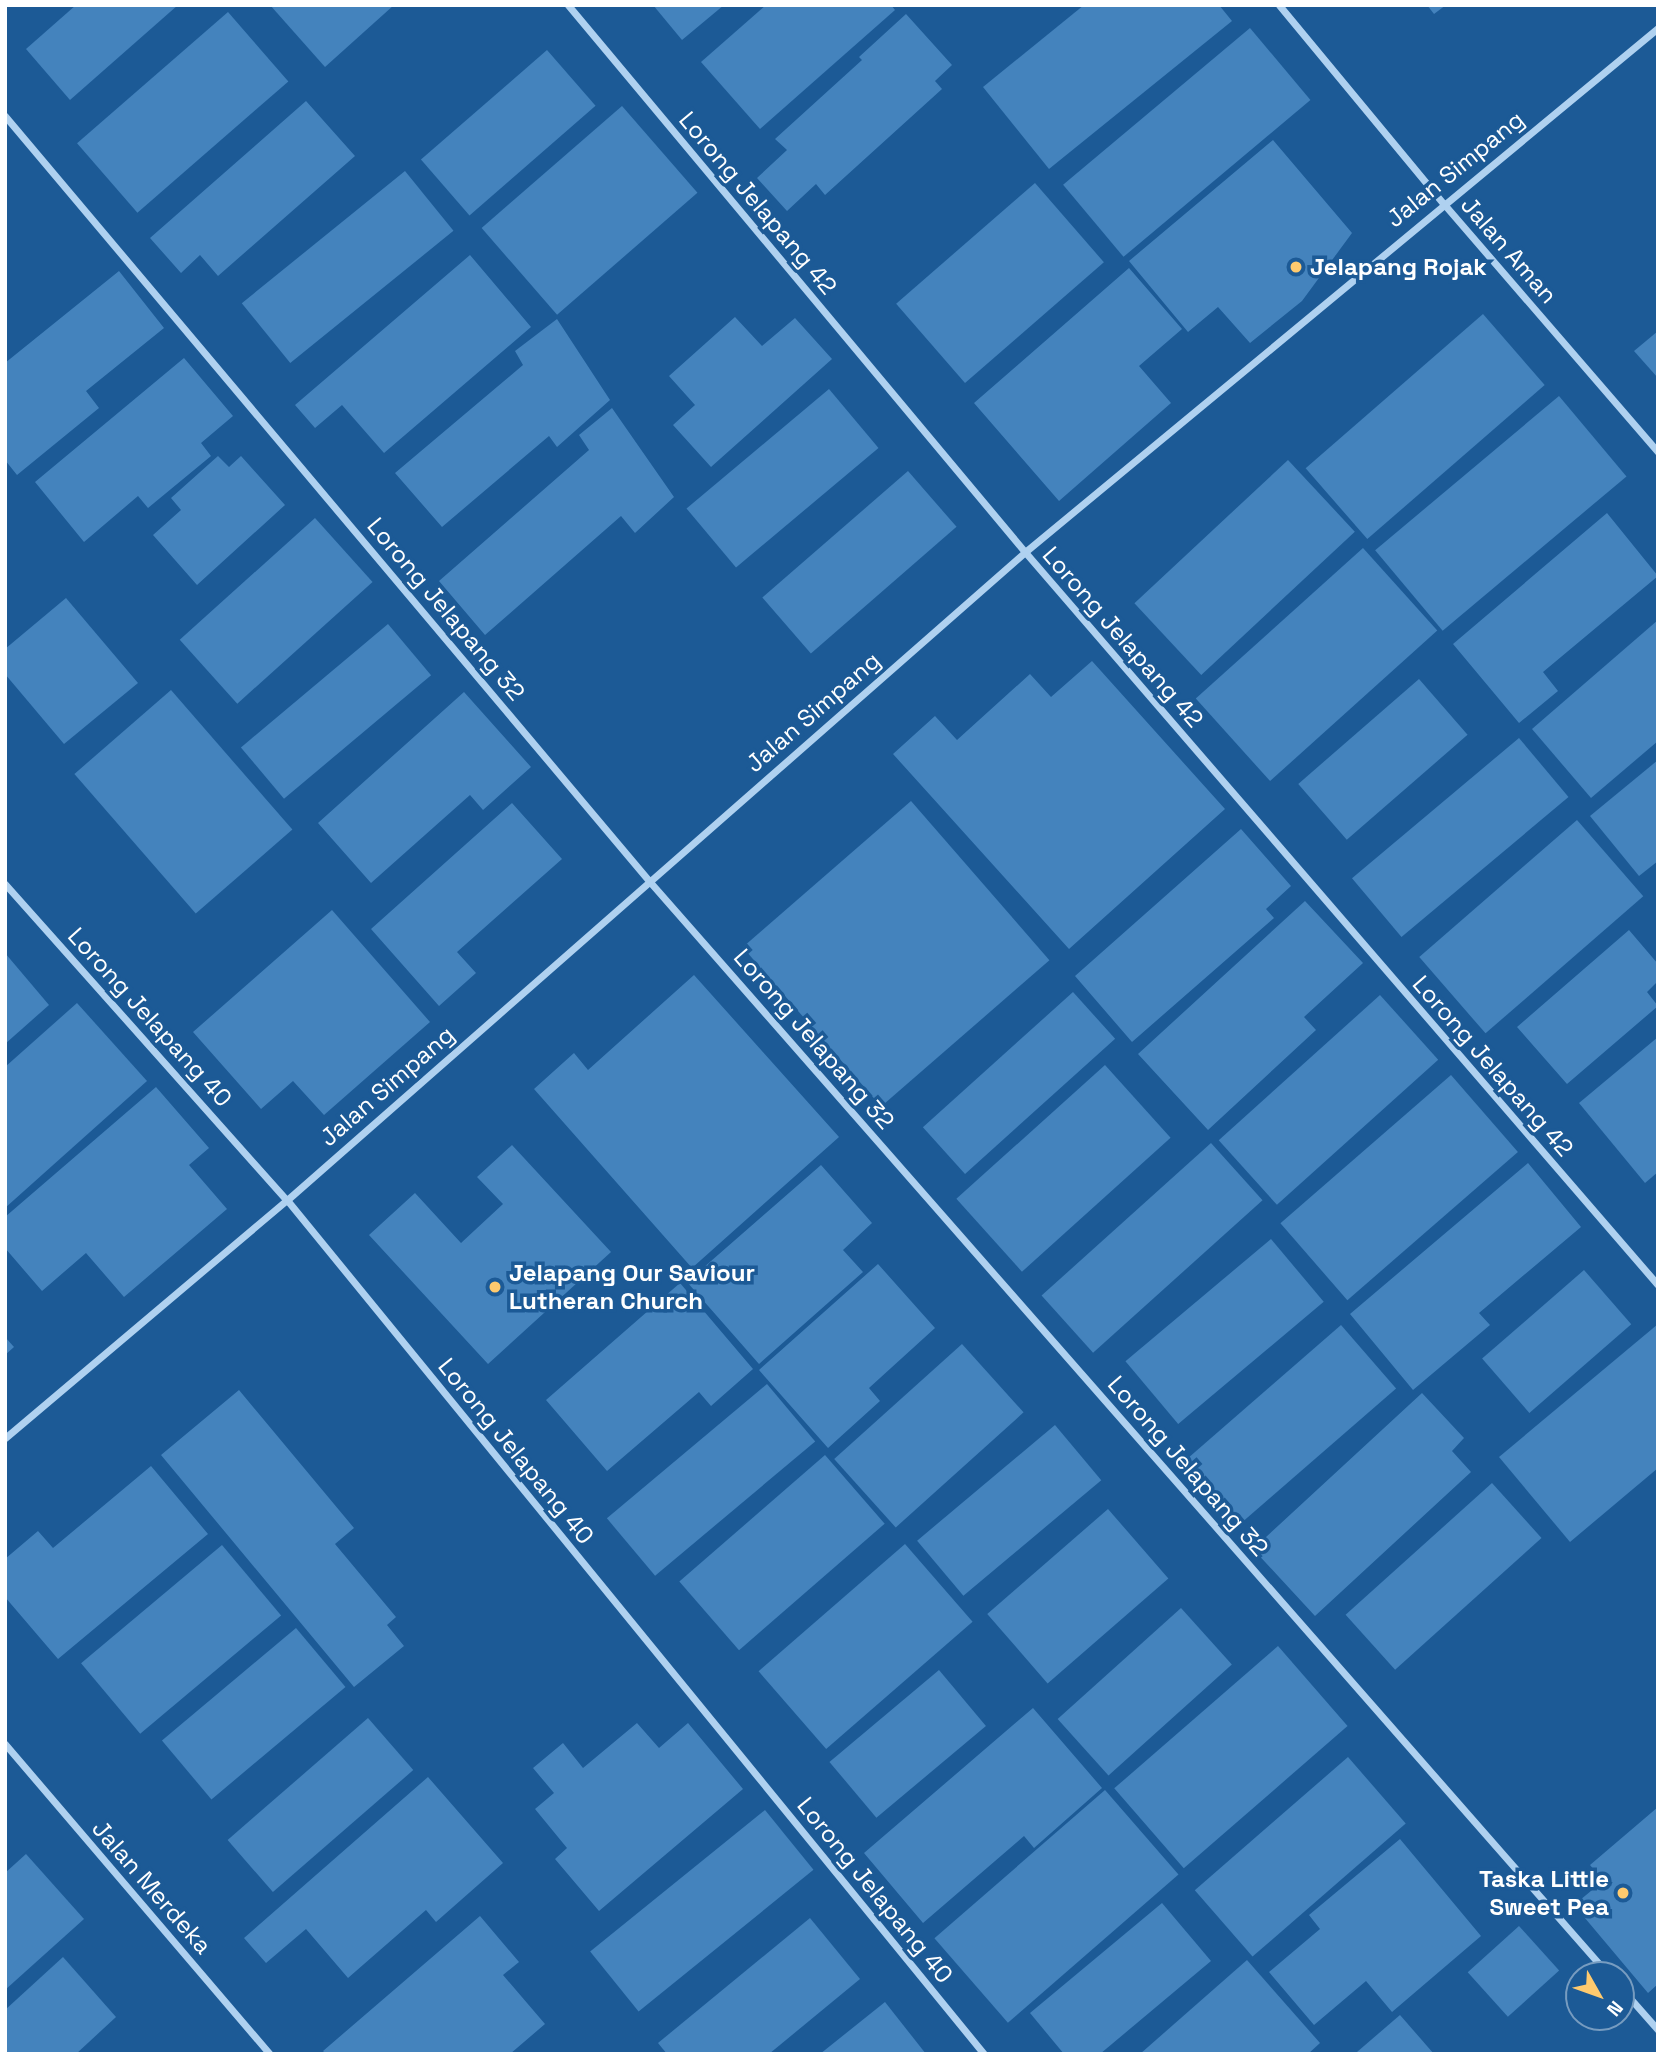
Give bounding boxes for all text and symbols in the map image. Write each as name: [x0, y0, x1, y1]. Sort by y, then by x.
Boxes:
street label: Jalan Simpang: [1380, 105, 1530, 233]
street label: Lorong Jelapang 42: [673, 106, 843, 300]
street label: Jalan Aman: [1455, 191, 1563, 309]
place label: Jelapang Rojak: [1310, 253, 1487, 281]
marker: Jelapang Rojak: [1288, 259, 1304, 275]
street label: Lorong Jelapang 32: [361, 512, 531, 706]
street label: Lorong Jelapang 42: [1037, 541, 1209, 733]
street label: Jalan Simpang: [740, 646, 886, 778]
street label: Lorong Jelapang 40: [62, 922, 238, 1112]
street label: Lorong Jelapang 32: [728, 943, 900, 1135]
street label: Lorong Jelapang 42: [1407, 970, 1579, 1162]
street label: Jalan Simpang: [314, 1020, 460, 1152]
place label: Jelapang Our Saviour Lutheran Church: [509, 1259, 755, 1315]
marker: Jelapang Our Saviour Lutheran Church: [487, 1279, 503, 1295]
street label: Lorong Jelapang 40: [432, 1352, 600, 1550]
street label: Lorong Jelapang 32: [1102, 1370, 1274, 1562]
street label: Lorong Jelapang 40: [791, 1791, 959, 1989]
street label: Jalan Merdeka: [86, 1814, 218, 1960]
place label: Taska Little Sweet Pea: [1479, 1865, 1609, 1921]
marker: Taska Little Sweet Pea: [1615, 1885, 1631, 1901]
north arrow: [1565, 1961, 1635, 2031]
text: N: [1601, 1996, 1629, 2021]

